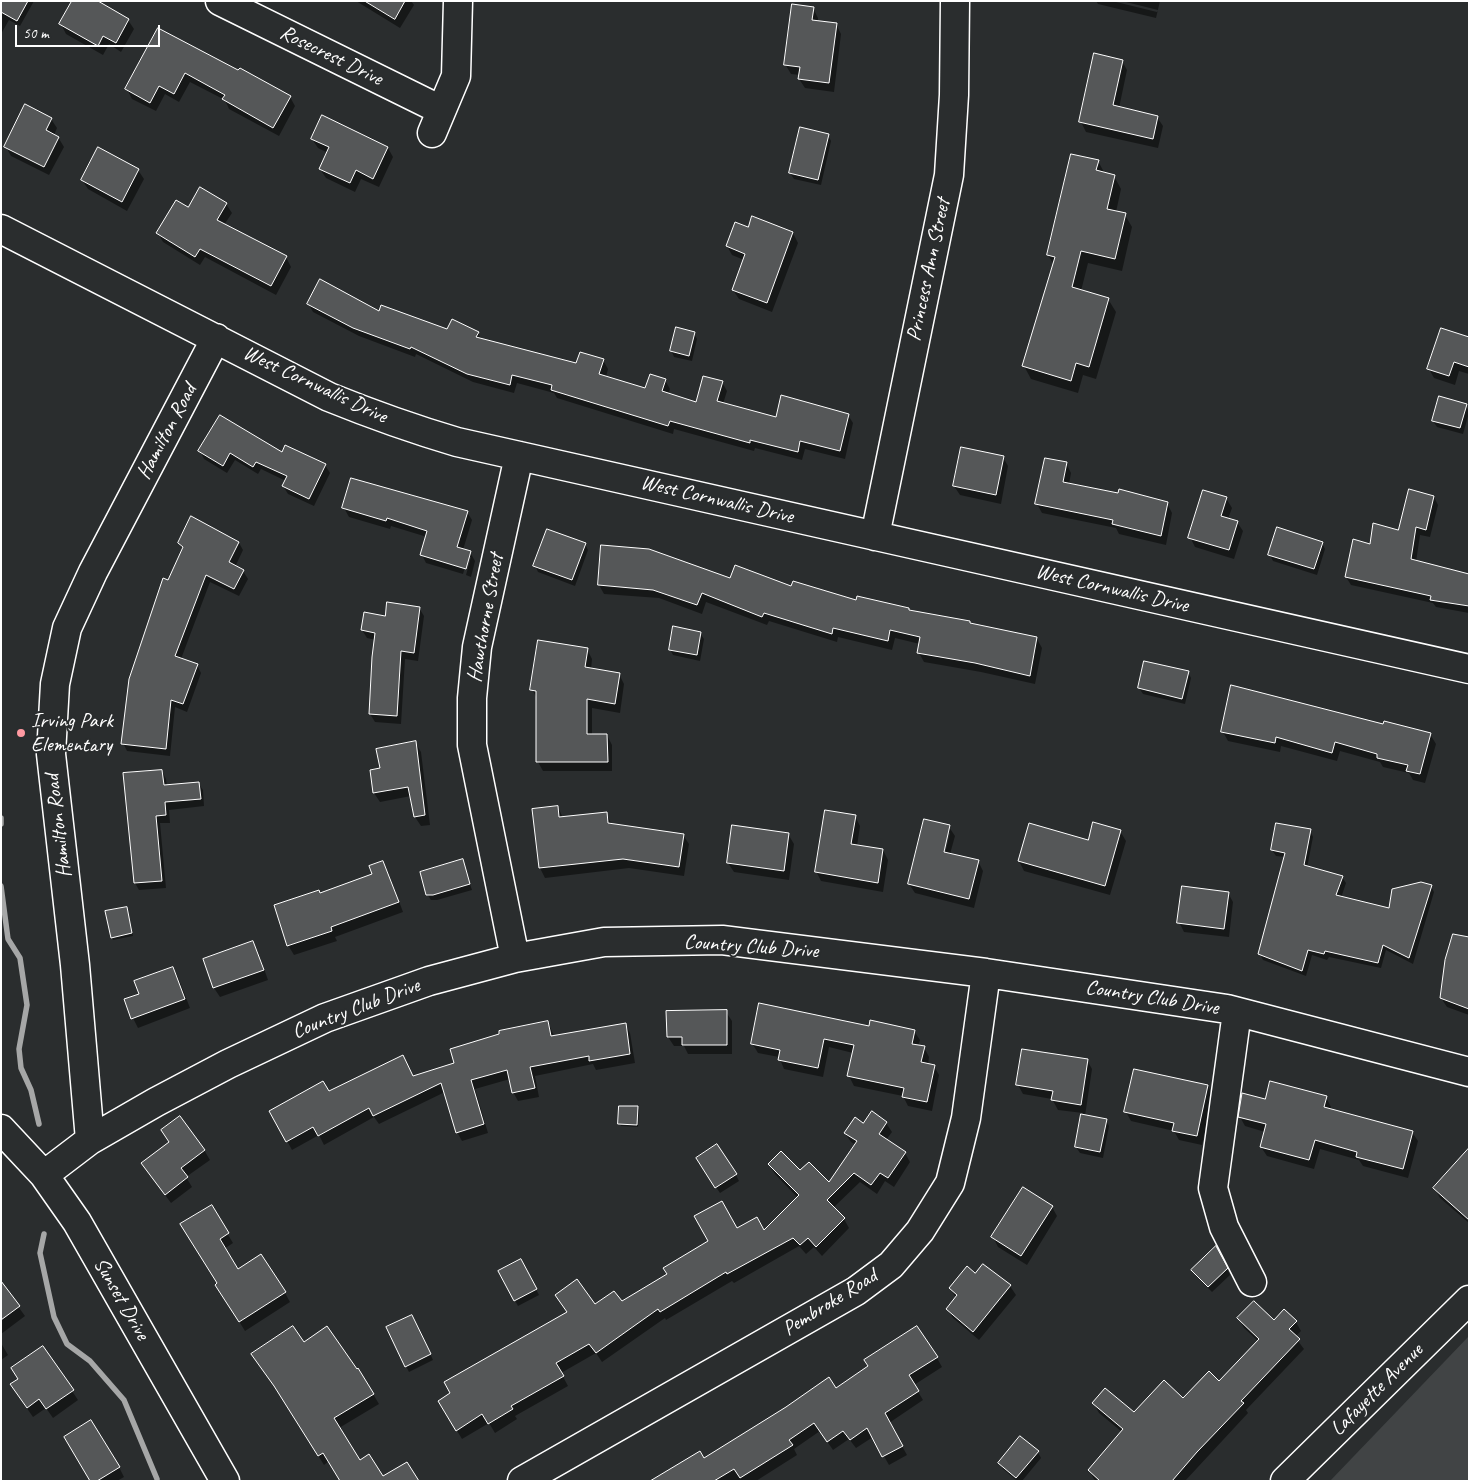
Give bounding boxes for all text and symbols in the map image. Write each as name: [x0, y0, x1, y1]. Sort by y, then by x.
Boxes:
scale bar: [18, 15, 162, 47]
street label: Rosecrest Drive: [276, 20, 386, 92]
text: 50 m: [23, 24, 49, 43]
street label: Princess Ann Street: [902, 197, 956, 343]
street label: West Cornwallis Drive: [239, 341, 391, 429]
street label: Hamilton Road: [131, 380, 203, 484]
street label: West Cornwallis Drive: [638, 470, 796, 530]
street label: Hawthorne Street: [462, 552, 510, 684]
street label: West Cornwallis Drive: [1033, 559, 1191, 619]
place label: Irving Park Elementary: [31, 708, 113, 758]
marker: Irving Park Elementary: [15, 727, 27, 739]
street label: Hamilton Road: [40, 773, 78, 879]
street label: Country Club Drive: [683, 930, 819, 964]
street label: Country Club Drive: [289, 973, 423, 1045]
street label: Country Club Drive: [1084, 975, 1220, 1021]
street label: Sunset Drive: [87, 1253, 155, 1345]
street label: Pembroke Road: [778, 1264, 882, 1342]
street label: Lafayette Avenue: [1325, 1338, 1429, 1442]

